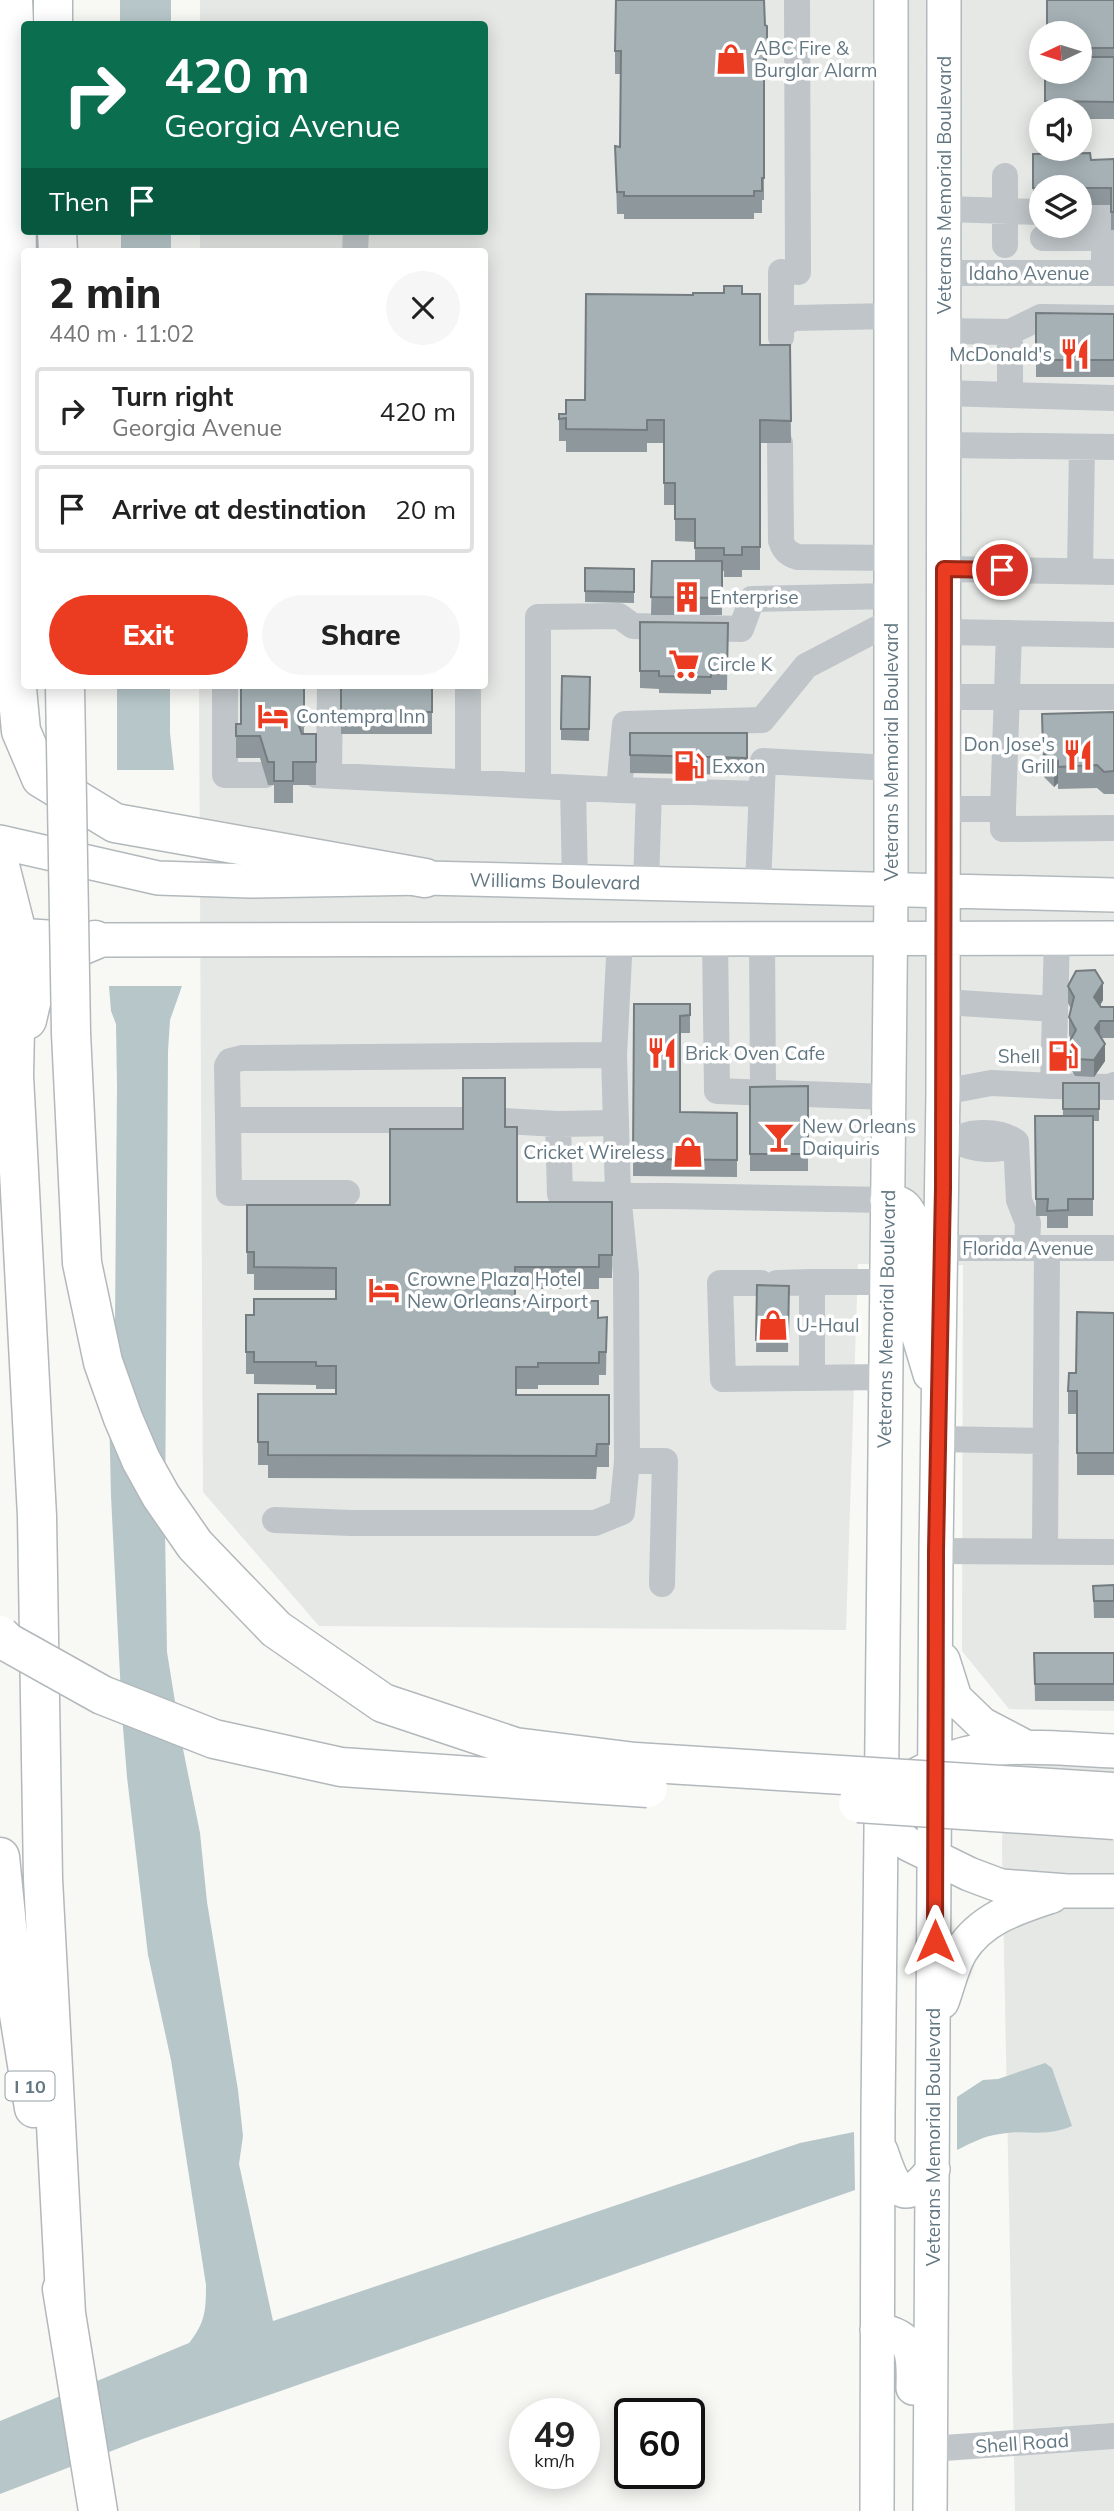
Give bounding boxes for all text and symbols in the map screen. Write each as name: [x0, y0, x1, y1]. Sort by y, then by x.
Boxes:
north arrow: [1029, 21, 1092, 84]
map controls: [1029, 21, 1092, 238]
place label: ABC Fire & Burglar Alarm: [754, 36, 877, 82]
shop icon: ABC Fire & Burglar Alarm: [714, 42, 748, 76]
text: 420 m: [164, 44, 310, 105]
icon: right: [49, 49, 140, 140]
street label: Veterans Memorial Boulevard: [932, 56, 956, 314]
button: sound: [1029, 98, 1092, 161]
text: Georgia Avenue: [164, 105, 400, 145]
button: layers: [1029, 175, 1092, 238]
icon: arrive: [123, 182, 161, 220]
text: Then: [49, 185, 109, 218]
street label: Idaho Avenue: [969, 261, 1089, 285]
text: 2 min: [49, 266, 162, 319]
button: close: [386, 271, 460, 345]
text: 440 m · 11:02: [49, 319, 194, 348]
restaurant icon: McDonald's: [1058, 337, 1092, 371]
place label: McDonald's: [949, 342, 1052, 366]
text: Turn right: [112, 380, 233, 413]
icon: right: [53, 392, 91, 430]
text: 420 m: [380, 395, 456, 428]
text: Georgia Avenue: [112, 413, 282, 442]
icon: arrive: [53, 490, 91, 528]
text: Arrive at destination: [112, 493, 367, 526]
text: 20 m: [395, 493, 456, 526]
pin: [972, 540, 1032, 600]
icon: arrive: [983, 551, 1021, 589]
building icon: Enterprise: [670, 580, 704, 614]
place label: Enterprise: [710, 585, 799, 609]
button: Exit: [49, 595, 248, 675]
button: Share: [262, 595, 460, 675]
street label: Veterans Memorial Boulevard: [879, 623, 903, 881]
supermarket icon: Circle K: [667, 647, 701, 681]
place label: Circle K: [707, 652, 774, 676]
hotel icon: Contempra Inn: [256, 699, 290, 733]
place label: Contempra Inn: [296, 704, 426, 728]
place label: Don Jose's Grill: [963, 732, 1055, 778]
restaurant icon: Don Jose's Grill: [1061, 738, 1095, 772]
fuel station icon: Exxon: [672, 749, 706, 783]
place label: Exxon: [712, 754, 765, 778]
street label: Williams Boulevard: [469, 868, 641, 894]
restaurant icon: Brick Oven Cafe: [645, 1036, 679, 1070]
fuel station icon: Shell: [1046, 1039, 1080, 1073]
place label: Brick Oven Cafe: [685, 1041, 825, 1065]
place label: Shell: [998, 1044, 1040, 1068]
place label: New Orleans Daiquiris: [802, 1114, 916, 1160]
bar icon: New Orleans Daiquiris: [762, 1120, 796, 1154]
shop icon: Cricket Wireless: [671, 1135, 705, 1169]
place label: Cricket Wireless: [523, 1140, 665, 1164]
street label: Veterans Memorial Boulevard: [872, 1190, 900, 1448]
street label: Florida Avenue: [962, 1236, 1094, 1260]
place label: Crowne Plaza Hotel New Orleans Airport: [407, 1267, 588, 1313]
hotel icon: Crowne Plaza Hotel New Orleans Airport: [367, 1273, 401, 1307]
shop icon: U-Haul: [756, 1308, 790, 1342]
place label: U-Haul: [796, 1313, 859, 1337]
position arrow: [898, 1904, 972, 1978]
street label: Veterans Memorial Boulevard: [921, 2008, 945, 2266]
road number: I 10: [5, 2072, 54, 2100]
speed limit sign: 60: [614, 2398, 705, 2489]
text: 49: [533, 2412, 576, 2456]
street label: Shell Road: [974, 2428, 1070, 2458]
text: km/h: [534, 2449, 575, 2472]

